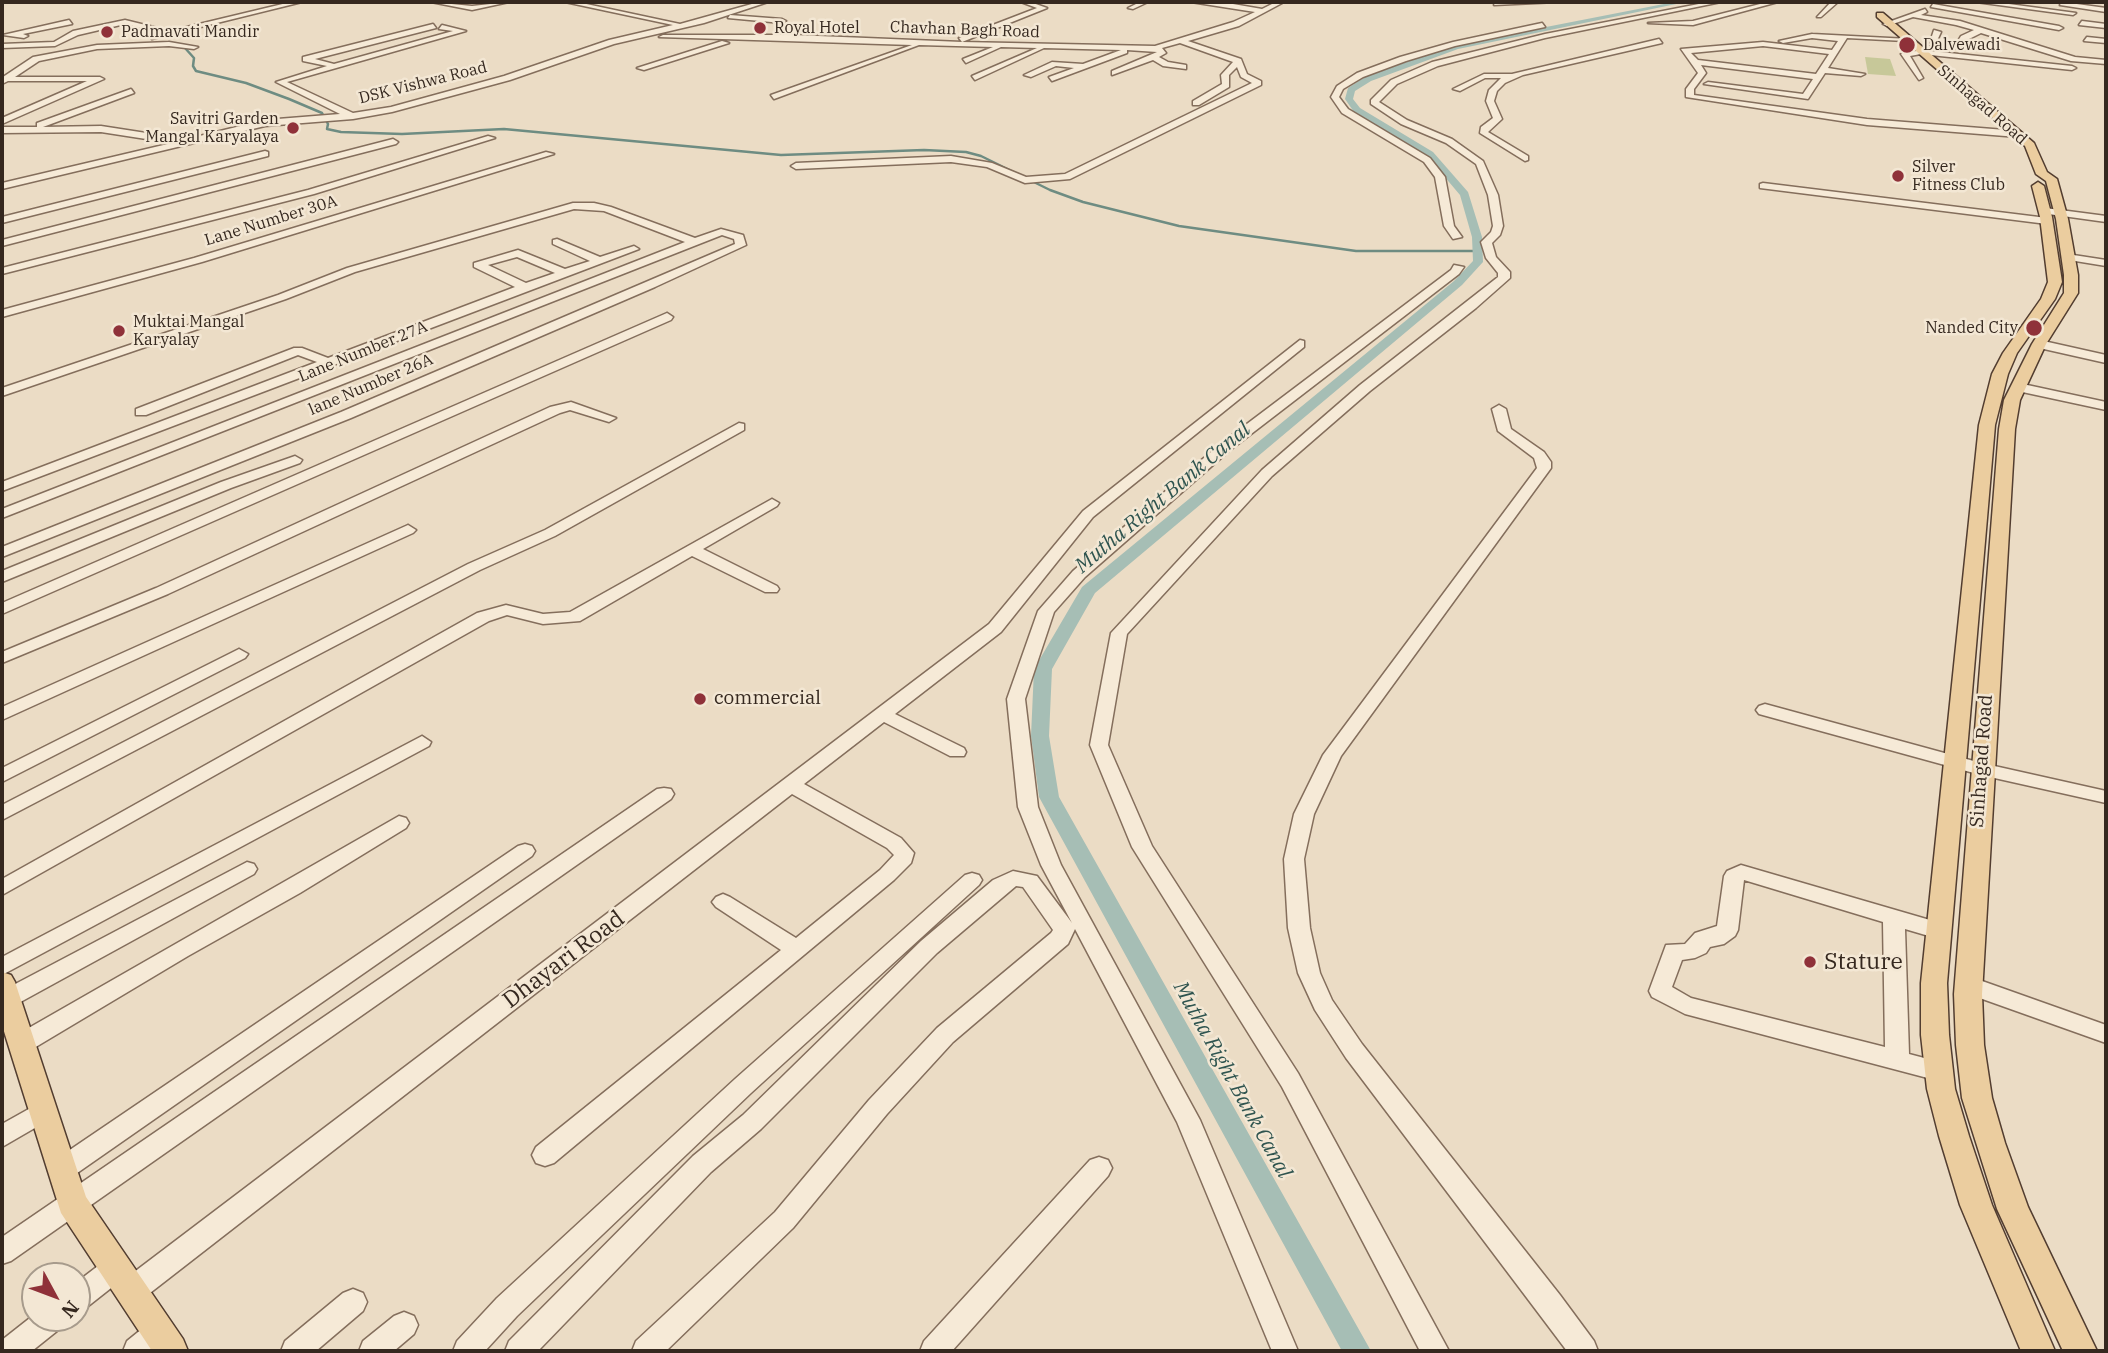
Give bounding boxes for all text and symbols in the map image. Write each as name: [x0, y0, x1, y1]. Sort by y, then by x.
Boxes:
place label: Royal Hotel: [774, 18, 860, 38]
street label: Chavhan Bagh Road: [890, 18, 1040, 42]
marker: Royal Hotel: [752, 20, 768, 36]
place label: Padmavati Mandir: [121, 22, 259, 42]
marker: Padmavati Mandir: [99, 24, 115, 40]
marker: Dalvewadi: [1897, 35, 1917, 55]
place label: Dalvewadi: [1923, 35, 2001, 55]
street label: DSK Vishwa Road: [357, 58, 489, 108]
street label: Sinhagad Road: [1933, 61, 2031, 149]
place label: Savitri Garden Mangal Karyalaya: [145, 109, 279, 147]
marker: Savitri Garden Mangal Karyalaya: [285, 120, 301, 136]
place label: Silver Fitness Club: [1912, 157, 2005, 195]
marker: Silver Fitness Club: [1890, 168, 1906, 184]
street label: Lane Number 30A: [202, 192, 340, 250]
place label: Muktai Mangal Karyalay: [133, 312, 244, 350]
street label: Lane Number 27A: [296, 317, 430, 387]
place label: Nanded City: [1925, 318, 2018, 338]
marker: Nanded City: [2024, 318, 2044, 338]
marker: Muktai Mangal Karyalay: [111, 323, 127, 339]
street label: lane Number 26A: [306, 350, 436, 420]
water label: Mutha Right Bank Canal: [1070, 417, 1256, 579]
place label: commercial: [714, 688, 821, 710]
marker: commercial: [692, 691, 708, 707]
street label: Sinhagad Road: [1966, 694, 1998, 828]
street label: Dhayari Road: [498, 905, 630, 1015]
place label: Stature: [1824, 948, 1903, 976]
marker: Stature: [1802, 954, 1818, 970]
water label: Mutha Right Bank Canal: [1167, 977, 1297, 1183]
north arrow: [21, 1262, 91, 1332]
text: N: [56, 1296, 84, 1323]

